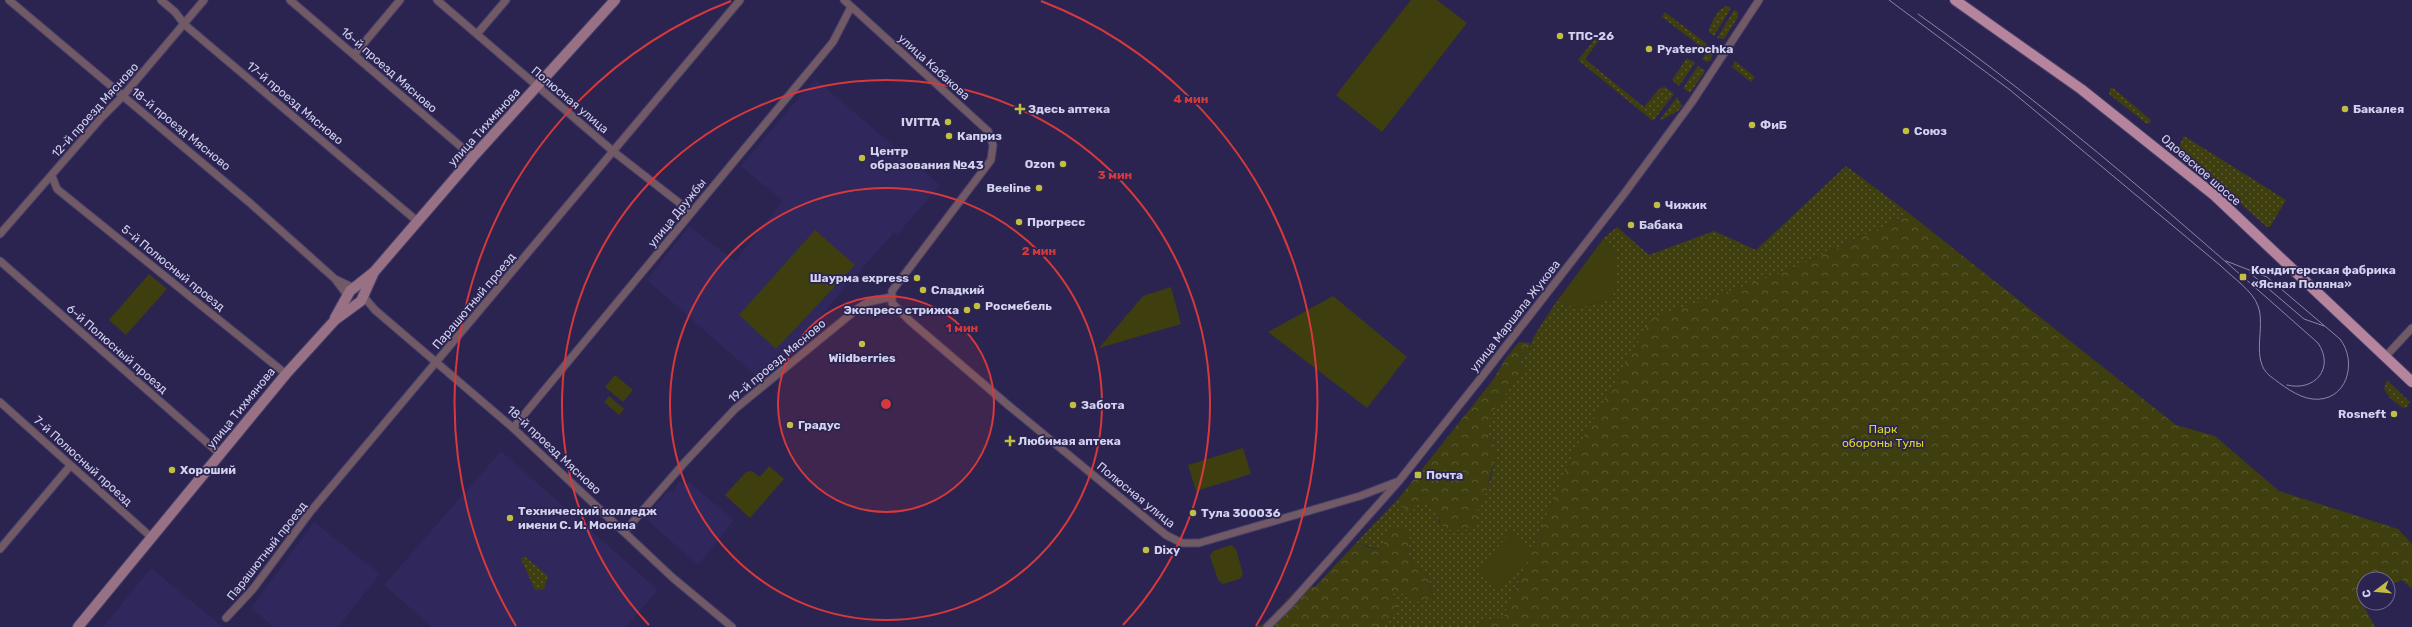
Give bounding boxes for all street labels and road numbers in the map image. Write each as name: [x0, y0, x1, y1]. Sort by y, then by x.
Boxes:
street label: 16-й проезд Мясново: [338, 24, 440, 116]
street label: улица Кабакова: [895, 31, 973, 103]
street label: 17-й проезд Мясново: [244, 59, 346, 148]
street label: 12-й проезд Мясново: [49, 60, 141, 160]
street label: Полюсная улица: [529, 64, 611, 136]
street label: 18-й проезд Мясново: [129, 85, 233, 173]
street label: улица Тихмянова: [445, 85, 523, 169]
street label: Одоевское шоссе: [2158, 131, 2244, 209]
street label: улица Дружбы: [645, 176, 709, 250]
street label: 5-й Полюсный проезд: [118, 222, 228, 314]
street label: Парашютный проезд: [430, 250, 518, 352]
street label: улица Маршала Жукова: [1467, 257, 1563, 375]
street label: 6-й Полюсный проезд: [64, 301, 170, 397]
street label: 19-й проезд Мясново: [725, 316, 829, 406]
street label: улица Тихмянова: [204, 365, 278, 451]
street label: 18-й проезд Мясново: [504, 403, 604, 497]
street label: 7-й Полюсный проезд: [31, 413, 135, 509]
street label: Полюсная улица: [1094, 459, 1178, 531]
street label: Парашютный проезд: [224, 499, 310, 603]

